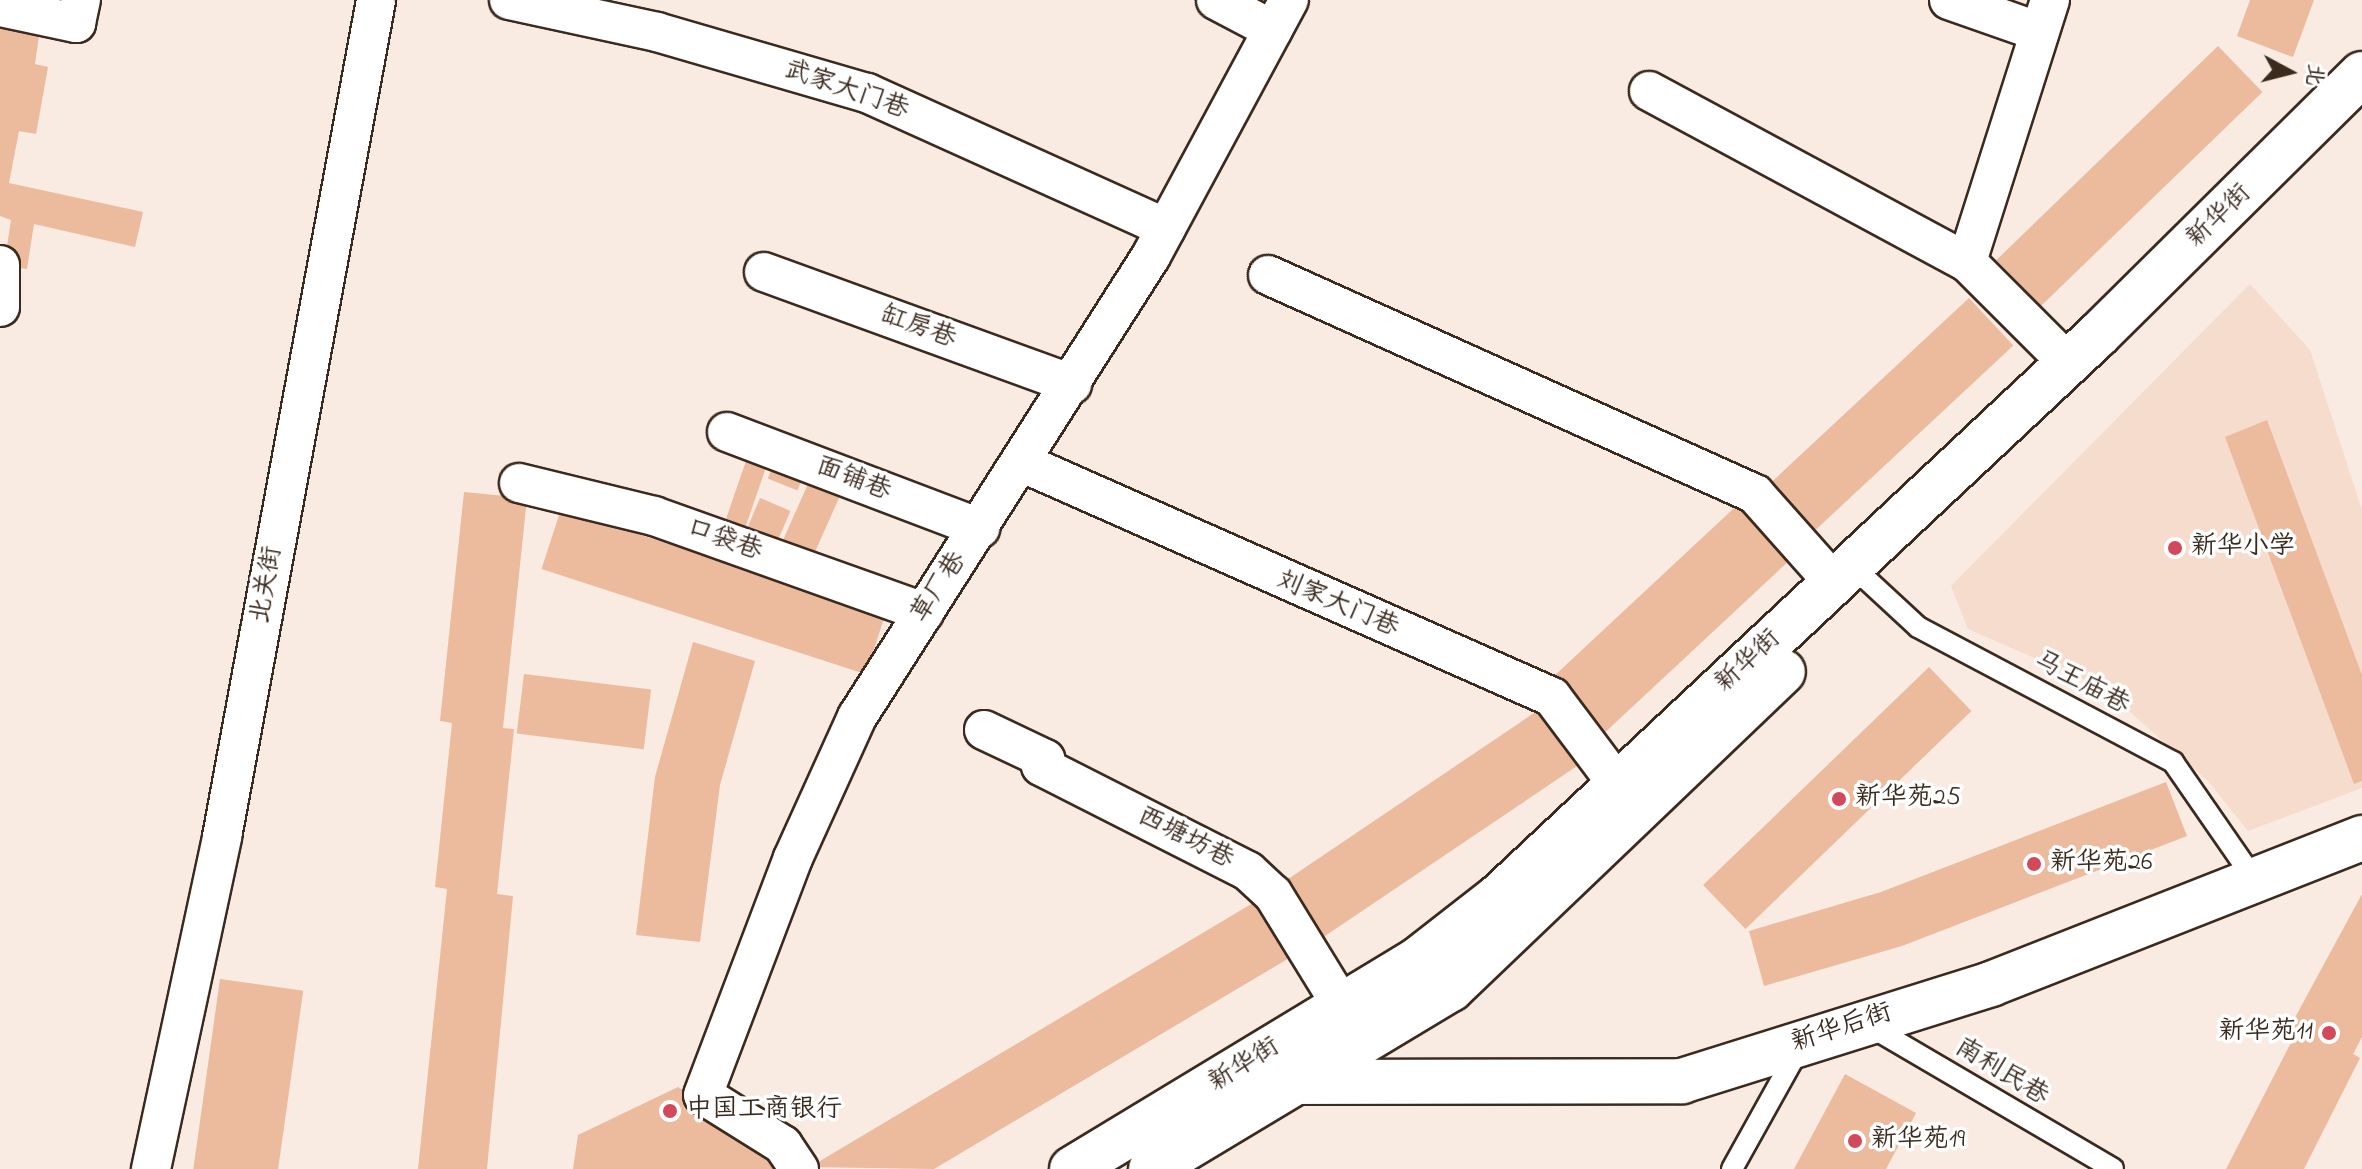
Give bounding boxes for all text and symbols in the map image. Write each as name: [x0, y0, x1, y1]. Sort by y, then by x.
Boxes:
north arrow: [2250, 32, 2330, 112]
street label: 武家大门巷: [779, 55, 913, 127]
text: 北: [2297, 62, 2331, 88]
street label: 新华街: [2181, 179, 2259, 255]
street label: 缸房巷: [876, 300, 960, 356]
street label: 面铺巷: [811, 451, 895, 509]
street label: 口袋巷: [682, 514, 766, 568]
place label: 新华小学: [2191, 532, 2295, 564]
marker: 新华小学: [2166, 539, 2184, 557]
street label: 北关街: [246, 544, 290, 626]
street label: 草厂巷: [906, 547, 974, 629]
street label: 刘家大门巷: [1271, 565, 1403, 645]
street label: 新华街: [1710, 624, 1788, 700]
street label: 马王庙巷: [2028, 646, 2134, 722]
place label: 新华苑25: [1855, 783, 1961, 815]
marker: 新华苑25: [1830, 790, 1848, 808]
street label: 西塘坊巷: [1132, 801, 1238, 877]
place label: 新华苑26: [2050, 848, 2152, 880]
marker: 新华苑26: [2025, 855, 2043, 873]
street label: 新华后街: [1788, 998, 1896, 1060]
place label: 新华苑11: [2218, 1017, 2313, 1049]
marker: 新华苑11: [2320, 1024, 2338, 1042]
street label: 新华街: [1204, 1032, 1286, 1100]
street label: 南利民巷: [1948, 1033, 2054, 1113]
place label: 中国工商银行: [686, 1095, 842, 1127]
marker: 中国工商银行: [661, 1102, 679, 1120]
place label: 新华苑19: [1871, 1125, 1965, 1157]
marker: 新华苑19: [1846, 1132, 1864, 1150]

